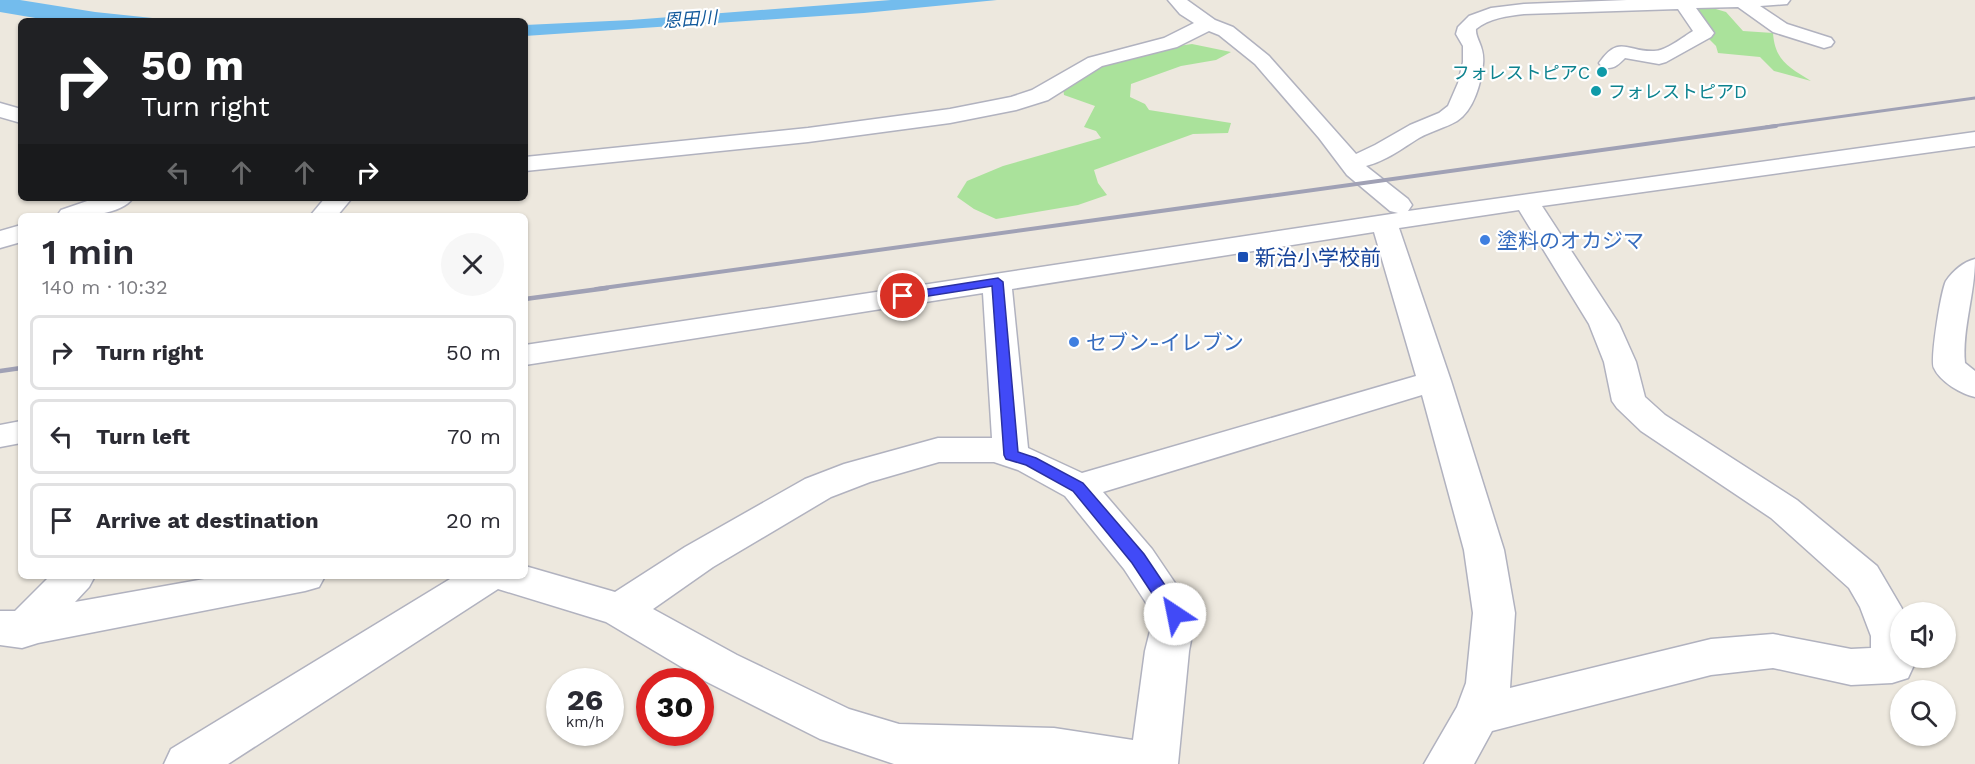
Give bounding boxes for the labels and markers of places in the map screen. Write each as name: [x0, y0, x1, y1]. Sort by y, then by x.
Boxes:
place label: フォレストピアC: [1452, 62, 1590, 83]
marker: フォレストピアC: [1595, 65, 1609, 79]
place label: フォレストピアD: [1608, 81, 1747, 102]
marker: フォレストピアD: [1589, 84, 1603, 98]
place label: 塗料のオカジマ: [1497, 228, 1644, 253]
marker: 塗料のオカジマ: [1478, 233, 1492, 247]
place label: 新治小学校前: [1255, 245, 1381, 270]
marker: 新治小学校前: [1236, 250, 1250, 264]
pin: [877, 270, 928, 321]
place label: セブン-イレブン: [1086, 330, 1244, 355]
marker: セブン-イレブン: [1067, 335, 1081, 349]

